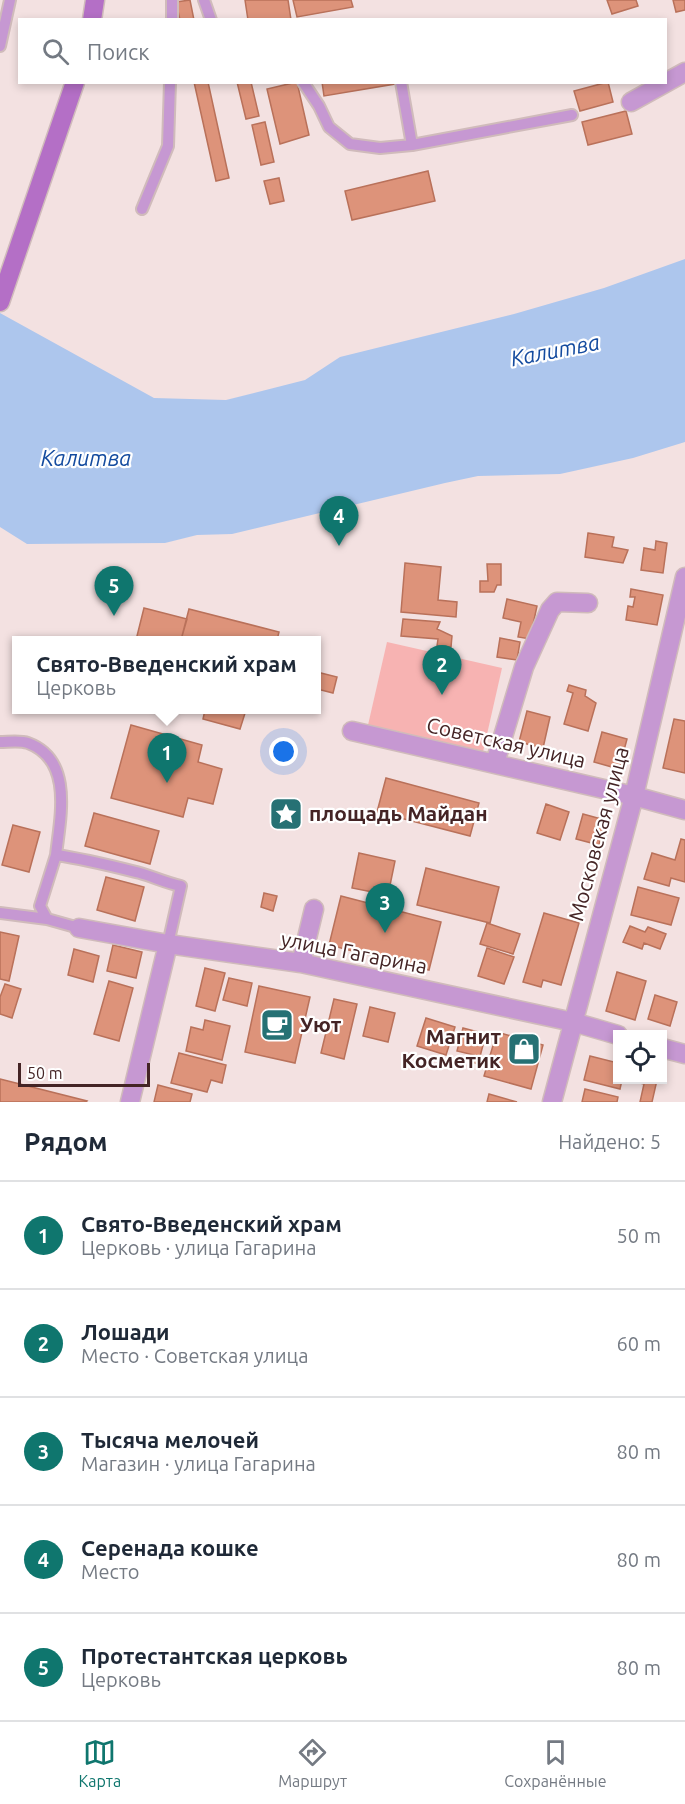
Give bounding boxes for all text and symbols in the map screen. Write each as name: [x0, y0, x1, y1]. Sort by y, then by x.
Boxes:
search box: [18, 18, 667, 84]
icon: search: [39, 35, 72, 68]
text: Поиск: [87, 39, 150, 64]
water label: Калитва: [508, 329, 602, 370]
water label: Калитва: [41, 445, 131, 470]
pin: 4: [320, 496, 358, 546]
pin: 5: [94, 566, 134, 616]
popup: [12, 636, 321, 714]
pin: 2: [422, 646, 462, 695]
text: Свято-Введенский храм: [36, 651, 297, 676]
text: Церковь: [36, 676, 116, 699]
street label: Советская улица: [424, 712, 588, 772]
pin: 1: [148, 734, 186, 783]
your location: [269, 737, 298, 766]
street label: Московская улица: [563, 744, 633, 924]
place icon: площадь Майдан: [268, 796, 304, 832]
place label: площадь Майдан: [309, 801, 488, 825]
pin: 3: [366, 884, 404, 933]
street label: улица Гагарина: [279, 926, 429, 978]
cafe icon: Уют: [259, 1007, 295, 1043]
place label: Уют: [300, 1012, 342, 1036]
place label: Магнит Косметик: [401, 1024, 501, 1072]
map controls: [613, 1030, 667, 1084]
button: locate: [613, 1030, 667, 1084]
shop icon: Магнит Косметик: [506, 1031, 542, 1067]
scale bar: [18, 1060, 150, 1088]
text: 50 m: [27, 1064, 63, 1082]
text: Рядом: [24, 1127, 108, 1156]
text: Найдено: 5: [558, 1130, 661, 1153]
text: Свято-Введенский храм: [81, 1211, 342, 1236]
text: 1: [38, 1224, 49, 1247]
text: 50 m: [617, 1224, 661, 1247]
text: Церковь · улица Гагарина: [81, 1236, 317, 1259]
text: Лошади: [81, 1319, 170, 1344]
text: 2: [38, 1332, 49, 1355]
text: 60 m: [617, 1332, 661, 1355]
text: Место · Советская улица: [81, 1344, 308, 1367]
text: Тысяча мелочей: [81, 1427, 259, 1452]
text: 3: [38, 1440, 49, 1463]
text: 80 m: [617, 1440, 661, 1463]
text: Магазин · улица Гагарина: [81, 1452, 316, 1475]
text: Серенада кошке: [81, 1535, 259, 1560]
text: 4: [38, 1548, 49, 1571]
text: 80 m: [617, 1548, 661, 1571]
text: Место: [81, 1560, 140, 1583]
text: Протестантская церковь: [81, 1643, 348, 1668]
text: 5: [38, 1656, 49, 1679]
text: 80 m: [617, 1656, 661, 1679]
text: Церковь: [81, 1668, 161, 1691]
tab: Карта: [79, 1736, 121, 1790]
tab: Маршрут: [278, 1736, 347, 1790]
tab: Сохранённые: [504, 1736, 606, 1790]

